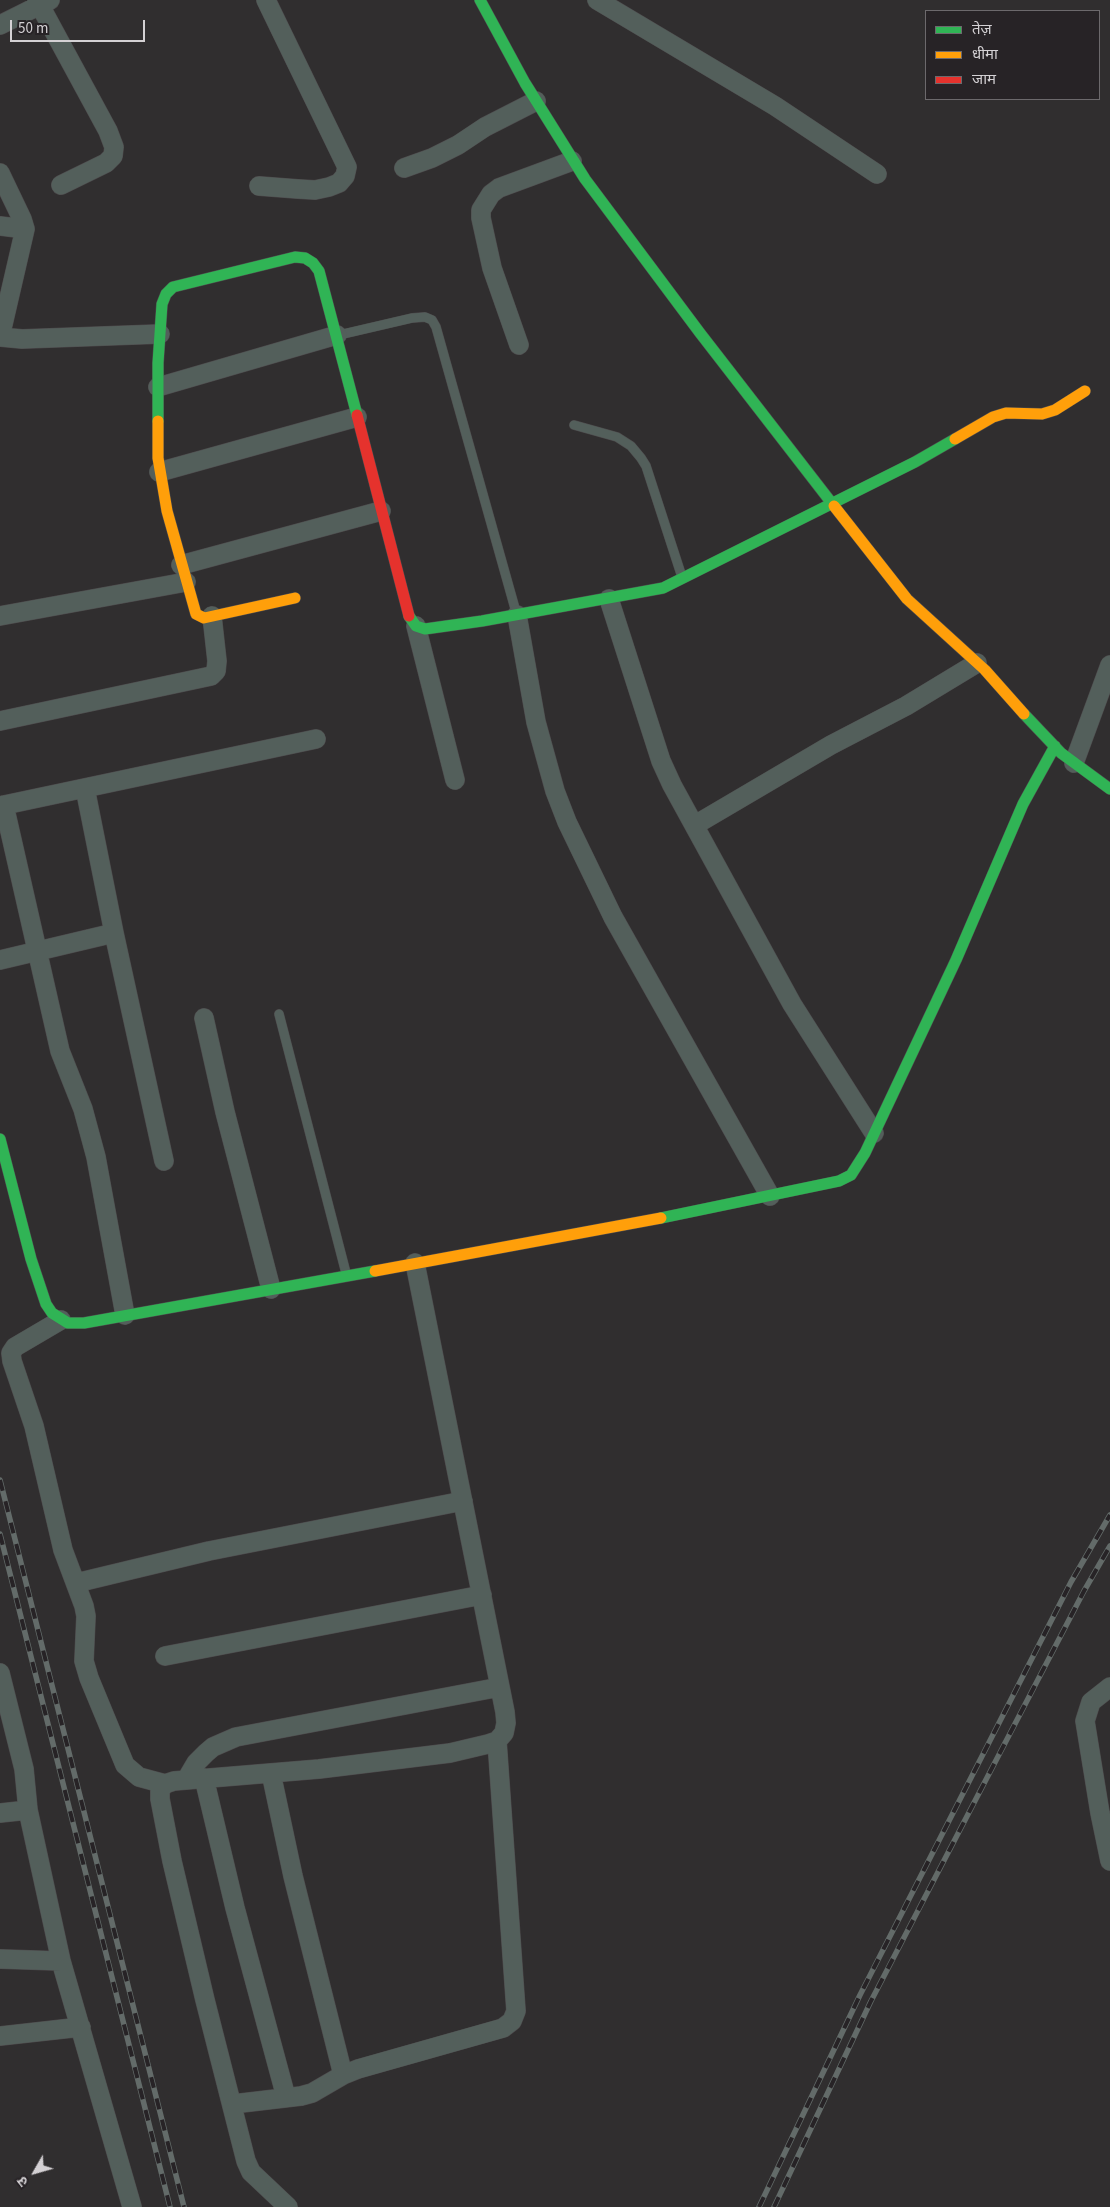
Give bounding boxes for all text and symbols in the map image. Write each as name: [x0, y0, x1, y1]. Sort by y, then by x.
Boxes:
scale bar: [12, 10, 148, 42]
legend: [925, 10, 1100, 100]
text: 50 m: [18, 18, 48, 39]
text: तेज़: [972, 19, 992, 40]
text: धीमा: [972, 44, 998, 65]
text: जाम: [972, 69, 996, 90]
north arrow: [10, 2147, 60, 2197]
text: उ: [13, 2172, 34, 2191]

